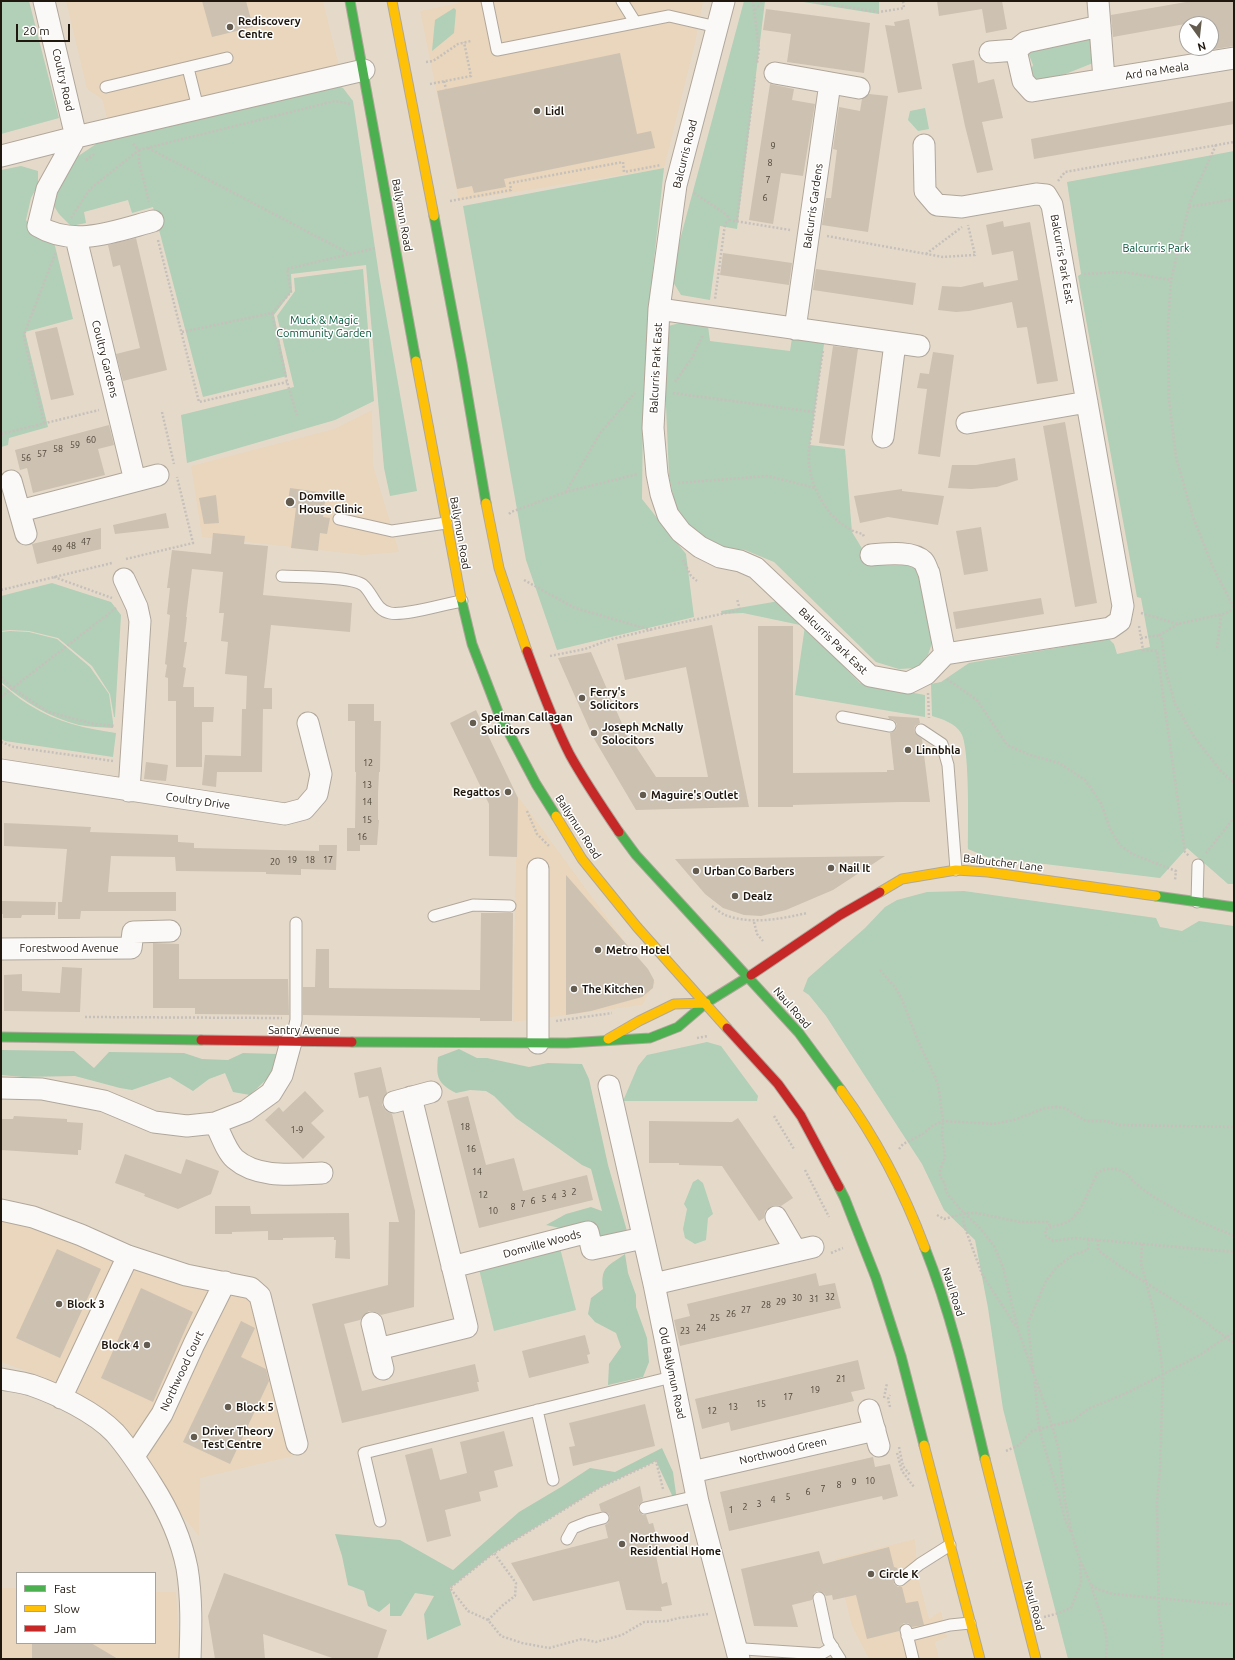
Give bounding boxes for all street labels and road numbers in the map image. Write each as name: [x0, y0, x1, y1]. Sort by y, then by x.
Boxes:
street label: Coultry Road: [49, 47, 77, 113]
street label: Ard na Meala: [1124, 59, 1190, 83]
street label: Balcurris Road: [670, 118, 700, 190]
street label: Balcurris Gardens: [800, 163, 826, 249]
street label: Ballymun Road: [389, 178, 415, 252]
street label: Balcurris Park East: [1048, 213, 1076, 305]
street label: Coultry Gardens: [89, 319, 121, 399]
street label: Balcurris Park East: [647, 322, 665, 414]
street label: Ballymun Road: [447, 496, 473, 570]
street label: Balcurris Park East: [796, 605, 870, 677]
street label: Coultry Drive: [165, 790, 231, 812]
street label: Ballymun Road: [552, 793, 604, 861]
street label: Balbutcher Lane: [962, 852, 1044, 874]
street label: Forestwood Avenue: [20, 941, 118, 955]
street label: Naul Road: [770, 985, 814, 1031]
street label: Santry Avenue: [268, 1023, 340, 1037]
street label: Domville Woods: [502, 1227, 582, 1261]
street label: Naul Road: [939, 1266, 967, 1318]
street label: Old Ballymun Road: [656, 1326, 688, 1420]
street label: Northwood Court: [158, 1329, 206, 1413]
street label: Northwood Green: [738, 1435, 828, 1467]
street label: Naul Road: [1021, 1580, 1047, 1632]

